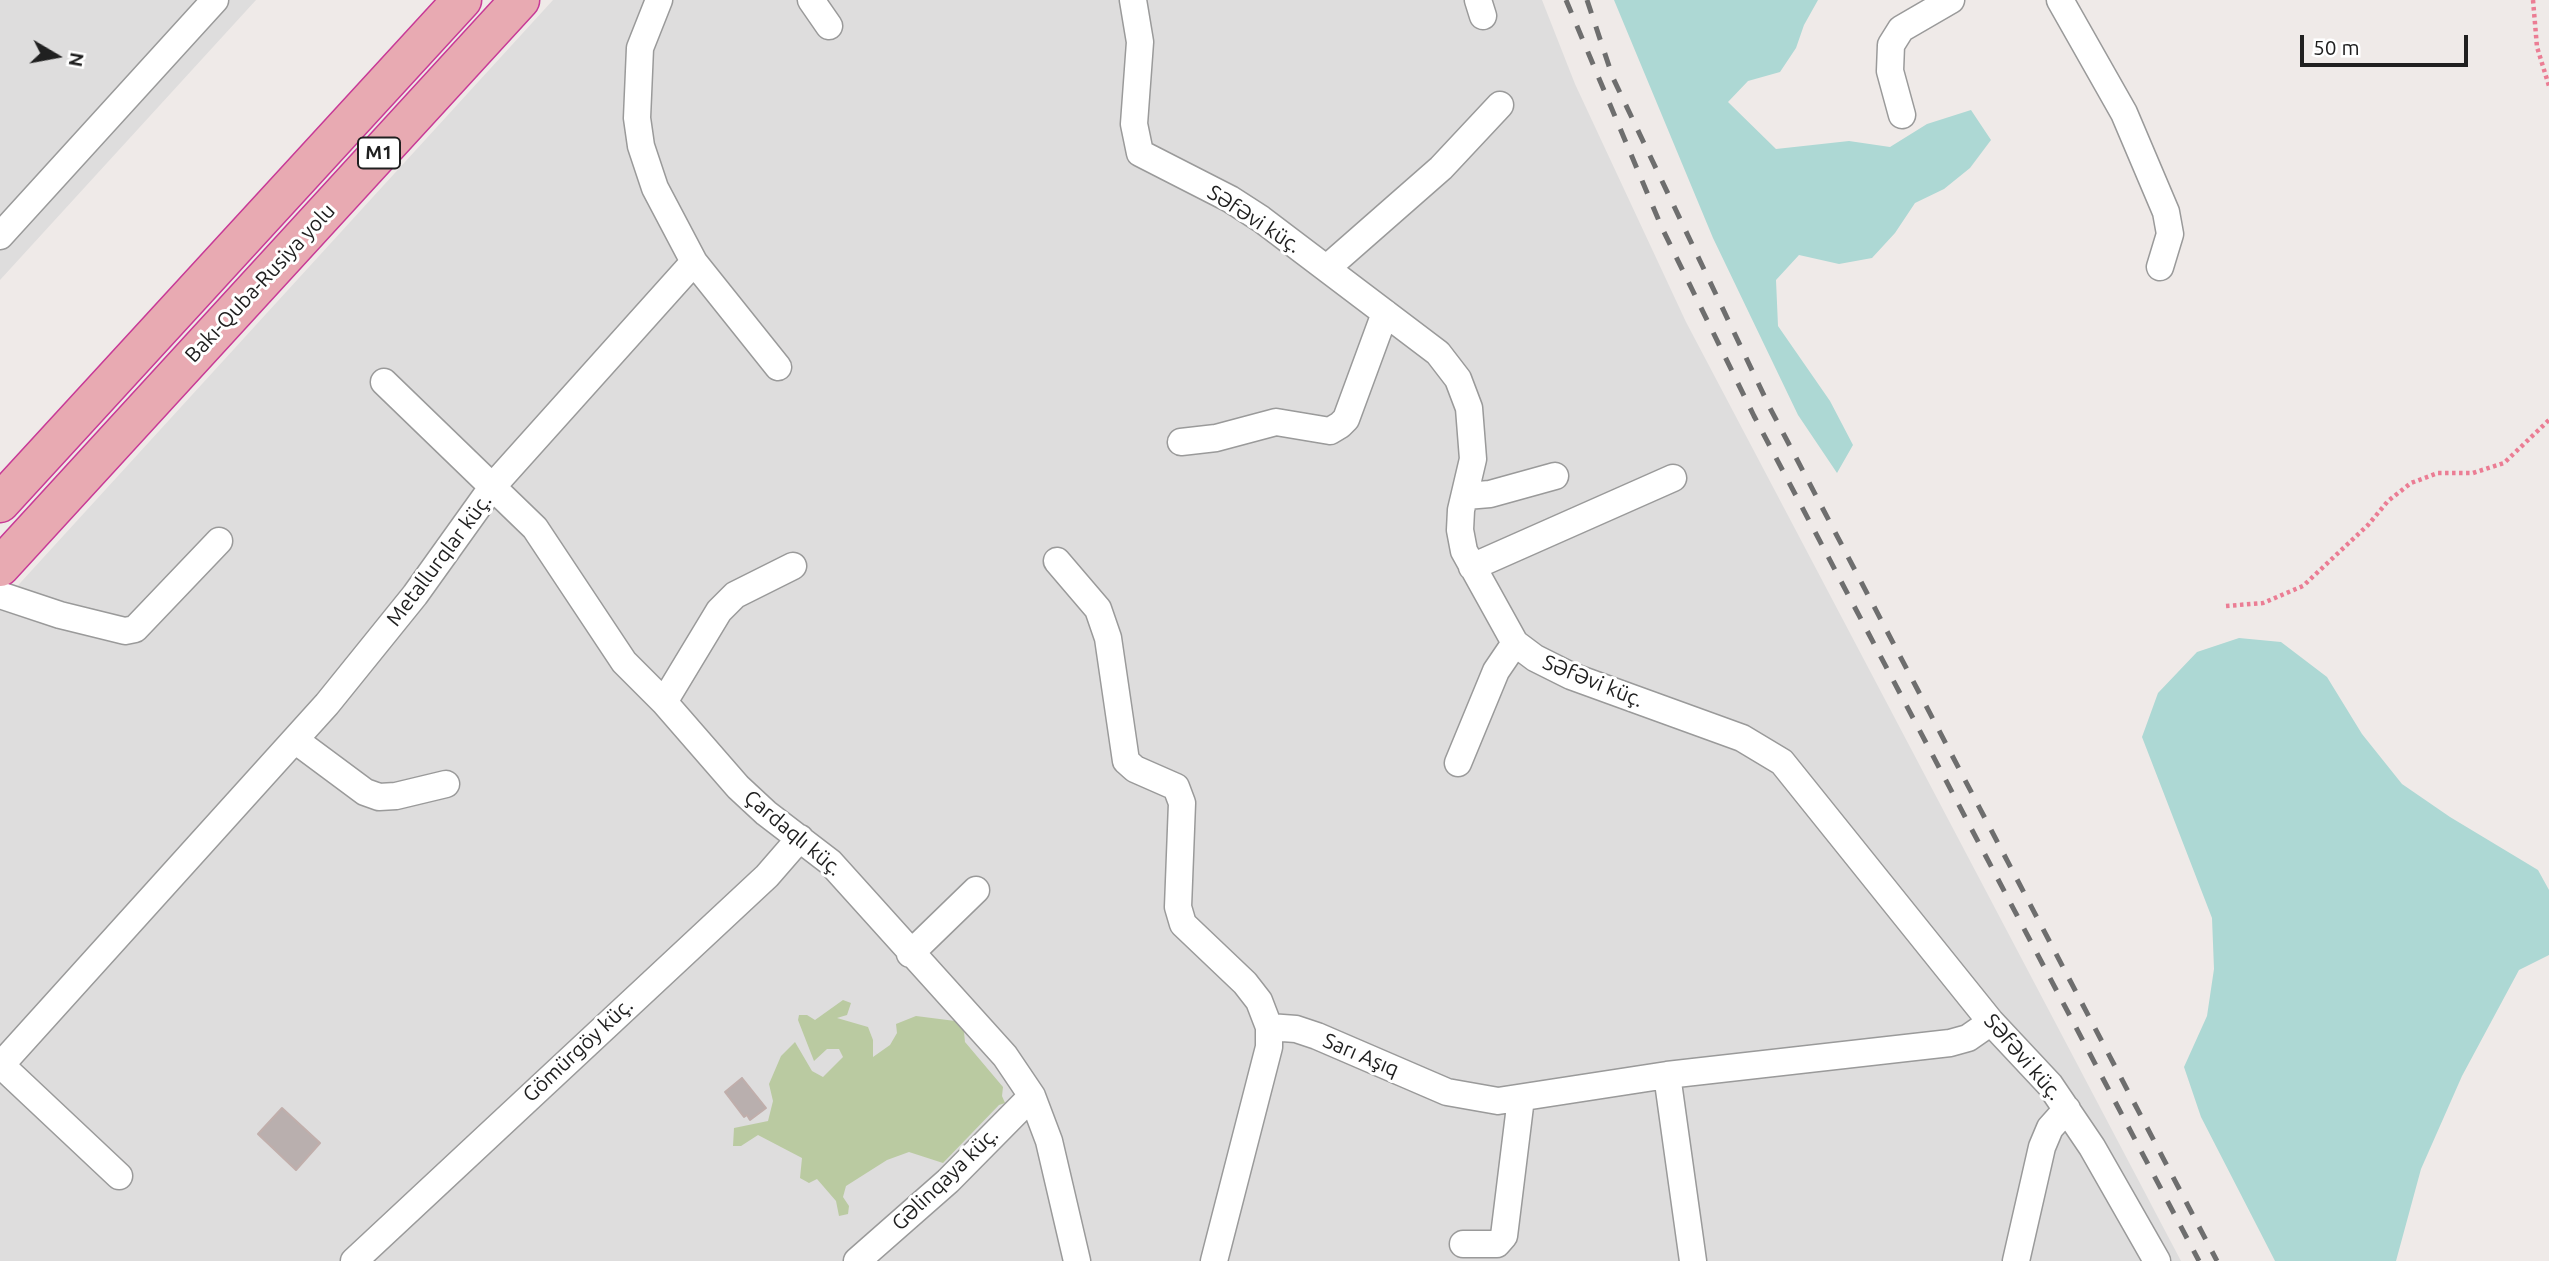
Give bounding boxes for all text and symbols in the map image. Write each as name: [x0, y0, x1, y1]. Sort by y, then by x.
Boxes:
north arrow: [21, 21, 91, 91]
scale bar: [2304, 21, 2472, 65]
text: 50 m: [2313, 35, 2360, 59]
text: N: [65, 51, 89, 69]
road number: M1: [358, 138, 400, 168]
street label: Səfəvi küç.: [1203, 180, 1305, 258]
street label: Bakı-Quba-Rusiya yolu: [180, 198, 340, 368]
street label: Metallurqlar küç.: [381, 489, 497, 631]
street label: Səfəvi küç.: [1539, 649, 1647, 713]
street label: Çardaqlı küç.: [739, 785, 847, 881]
street label: Gömürgöy küç.: [518, 993, 638, 1107]
street label: Səfəvi küç.: [1979, 1009, 2067, 1105]
street label: Sarı Aşıq: [1319, 1028, 1403, 1082]
street label: Gəlinqaya küç.: [887, 1122, 1003, 1236]

